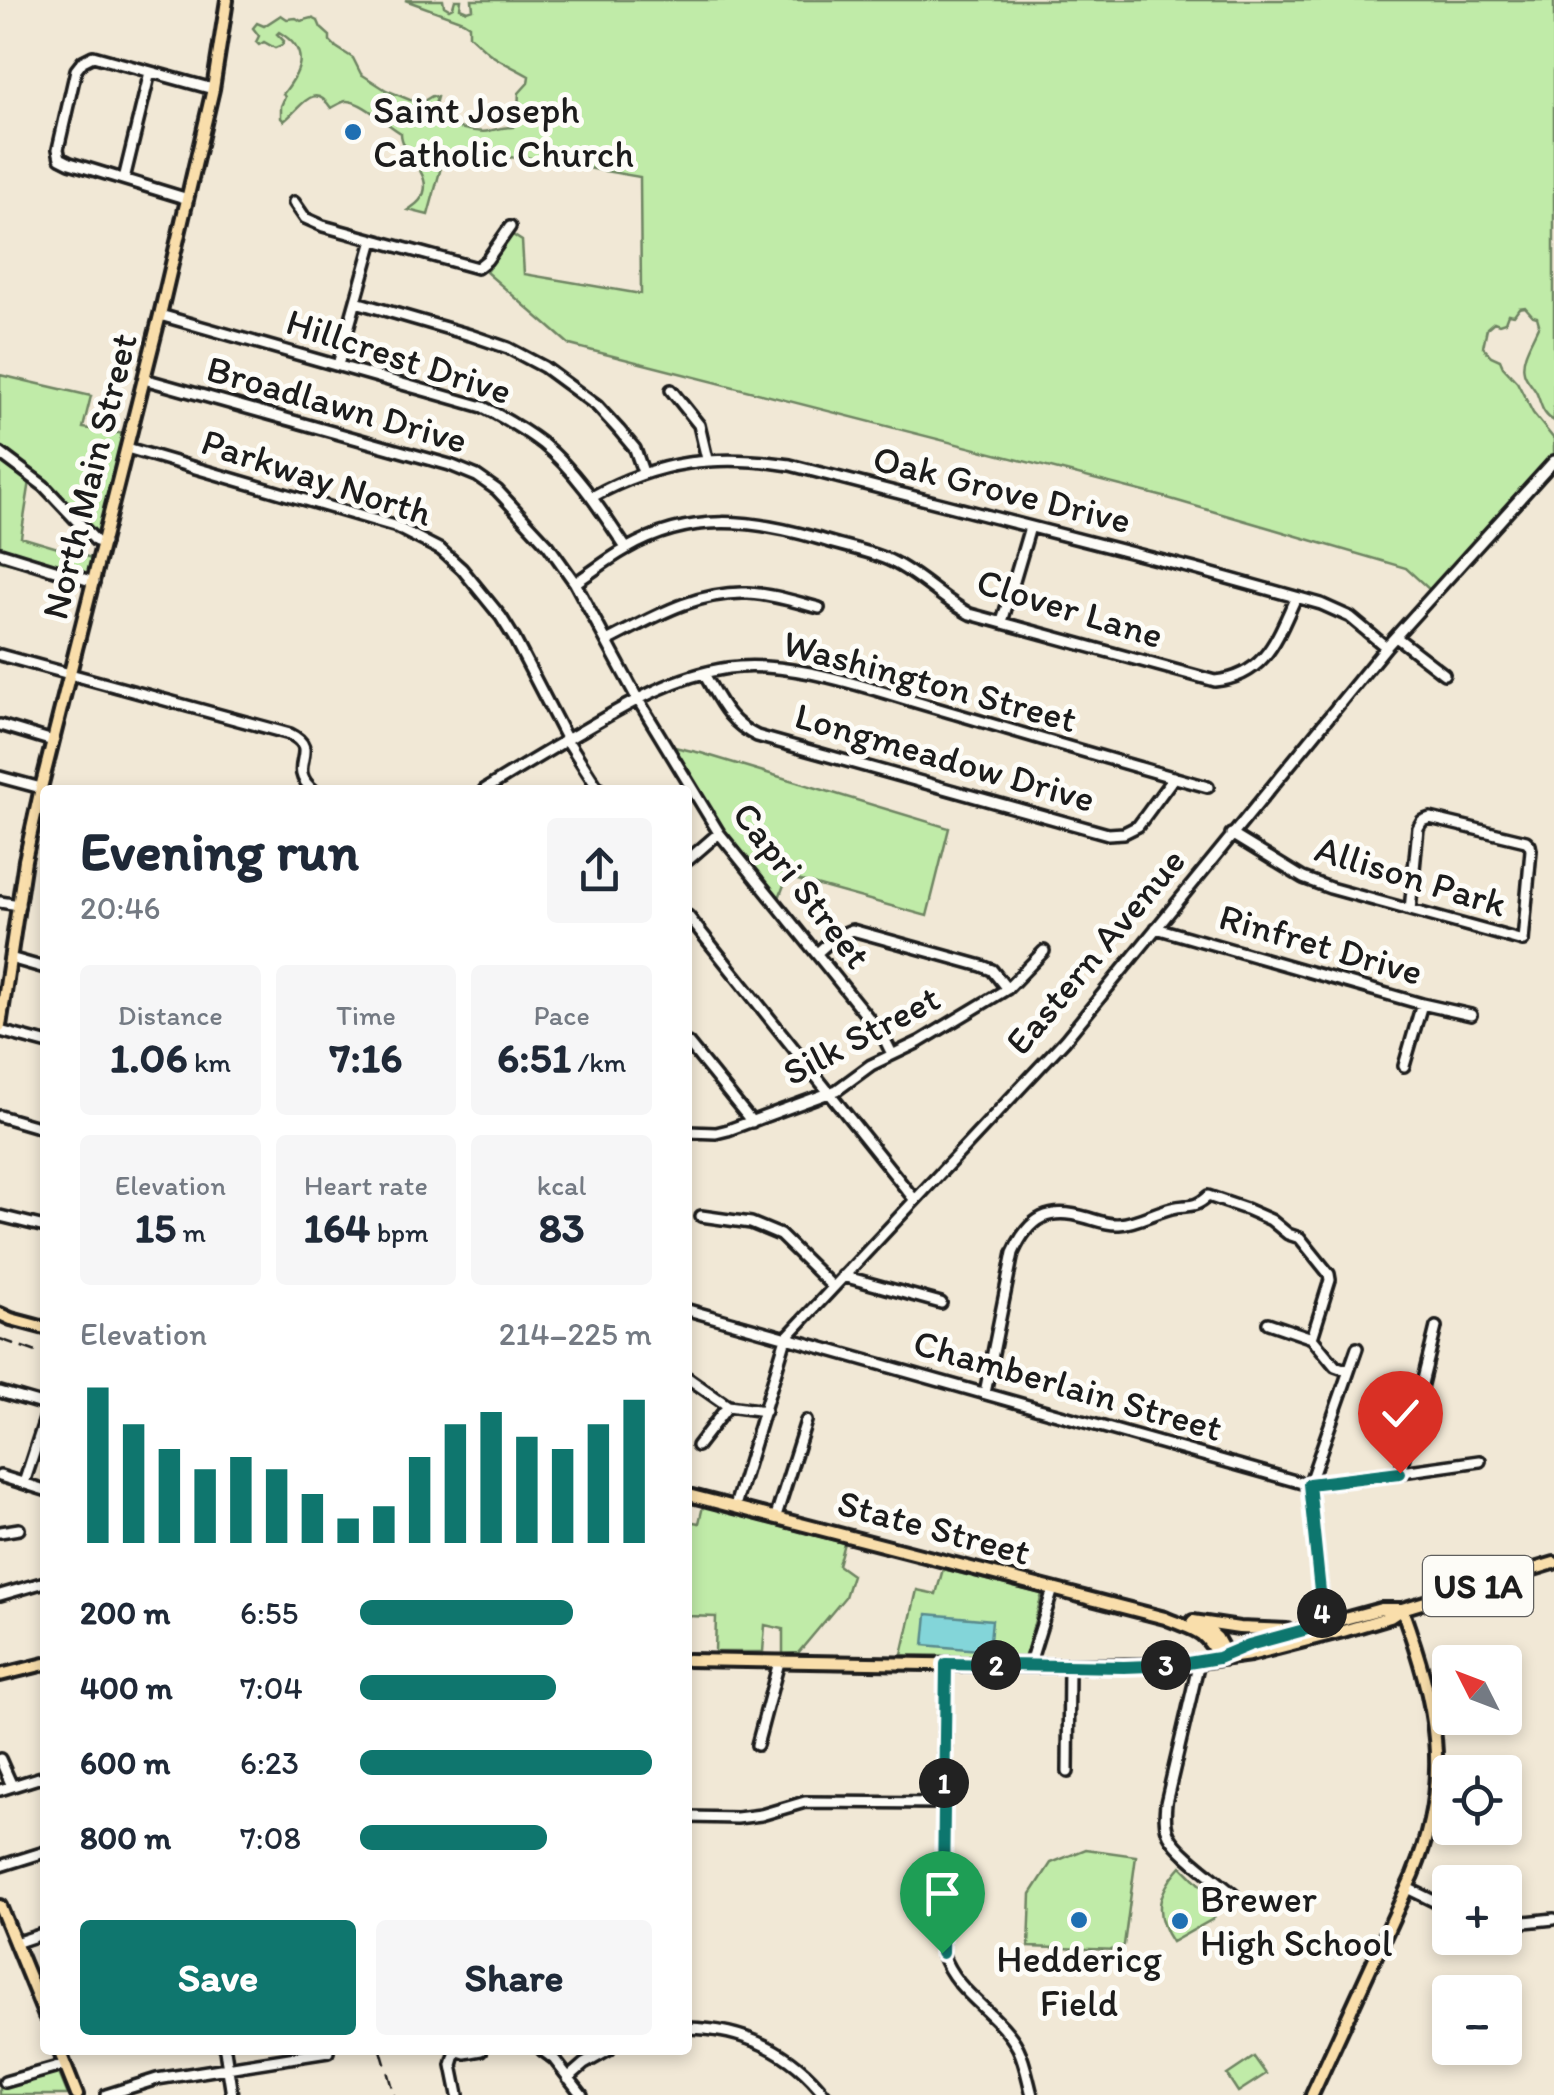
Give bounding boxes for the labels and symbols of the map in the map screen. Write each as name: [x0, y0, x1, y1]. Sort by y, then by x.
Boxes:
place label: Saint Joseph Catholic Church: [373, 87, 634, 177]
marker: Saint Joseph Catholic Church: [342, 121, 364, 143]
street label: Hillcrest Drive: [281, 298, 517, 414]
street label: North Main Street: [31, 328, 147, 624]
street label: Broadlawn Drive: [201, 345, 473, 463]
street label: Parkway North: [196, 418, 439, 536]
street label: Oak Grove Drive: [868, 435, 1136, 543]
street label: Clover Lane: [971, 558, 1169, 658]
street label: Washington Street: [778, 620, 1082, 742]
street label: Longmeadow Drive: [790, 692, 1100, 822]
street label: Capri Street: [723, 793, 881, 977]
street label: Allison Park: [1310, 825, 1512, 927]
street label: Eastern Avenue: [995, 838, 1195, 1064]
street label: Rinfret Drive: [1214, 893, 1428, 995]
street label: Silk Street: [775, 975, 947, 1095]
street label: Chamberlain Street: [908, 1319, 1228, 1451]
pin: [1358, 1371, 1443, 1474]
street label: State Street: [833, 1479, 1035, 1575]
road number: US 1A: [1423, 1556, 1533, 1616]
pin: 4: [1297, 1588, 1347, 1638]
pin: 2: [971, 1640, 1021, 1690]
pin: 3: [1141, 1640, 1191, 1690]
north arrow: [1432, 1645, 1522, 1735]
pin: 1: [919, 1758, 969, 1808]
pin: [900, 1851, 985, 1954]
place label: Brewer High School: [1200, 1876, 1393, 1966]
marker: Heddericg Field: [1068, 1909, 1090, 1931]
marker: Brewer High School: [1169, 1910, 1191, 1932]
place label: Heddericg Field: [996, 1936, 1163, 2026]

